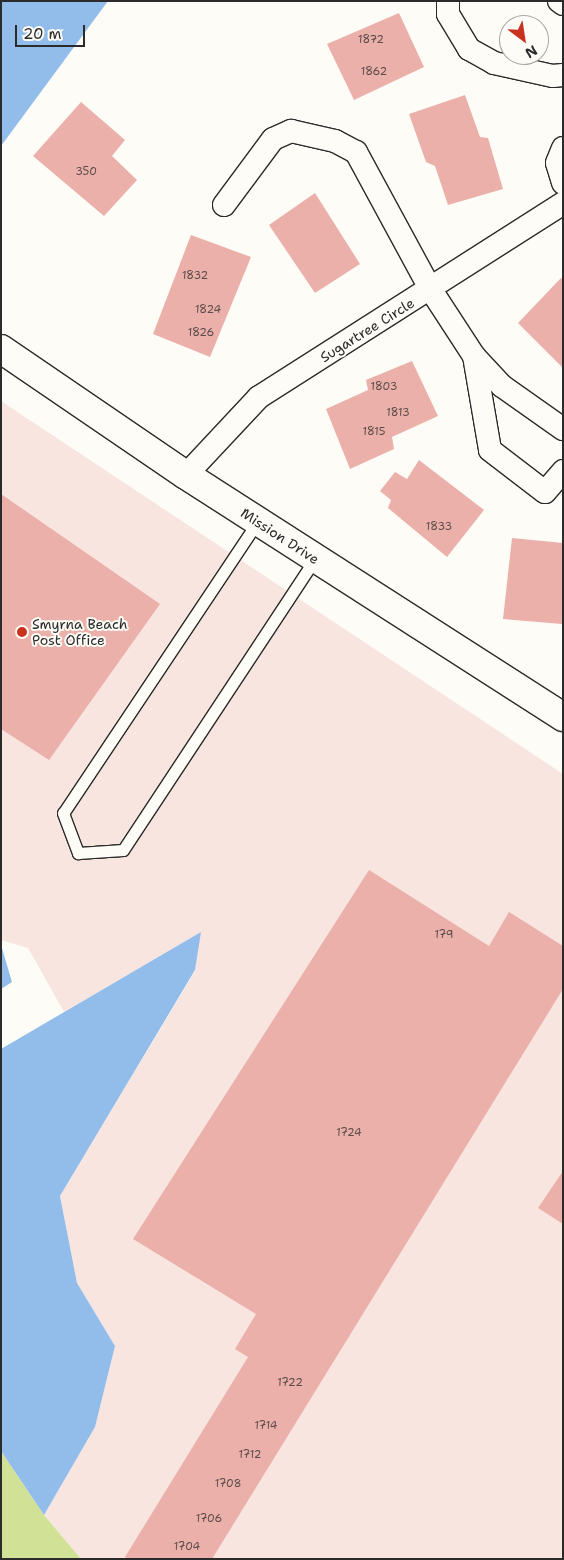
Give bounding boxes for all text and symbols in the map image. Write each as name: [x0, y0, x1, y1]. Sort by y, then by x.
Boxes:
scale bar: [18, 15, 88, 47]
north arrow: [499, 15, 549, 65]
text: 20 m: [23, 24, 62, 44]
house number: 1872: [358, 33, 384, 47]
text: N: [522, 41, 541, 63]
house number: 1862: [361, 65, 387, 79]
house number: 350: [75, 165, 97, 179]
house number: 1832: [182, 269, 208, 283]
street label: Sugartree Circle: [317, 294, 417, 366]
house number: 1824: [195, 303, 221, 317]
house number: 1826: [188, 326, 214, 340]
house number: 1803: [371, 380, 397, 394]
house number: 1813: [386, 406, 410, 420]
house number: 1815: [363, 425, 385, 439]
street label: Mission Drive: [238, 504, 322, 568]
house number: 1833: [426, 520, 452, 534]
place label: Smyrna Beach Post Office: [32, 616, 128, 648]
marker: Smyrna Beach Post Office: [16, 626, 28, 638]
house number: 179: [434, 928, 454, 942]
house number: 1724: [336, 1126, 362, 1140]
house number: 1722: [277, 1376, 303, 1390]
house number: 1714: [255, 1419, 277, 1433]
house number: 1712: [239, 1448, 261, 1462]
house number: 1708: [215, 1477, 241, 1491]
house number: 1706: [196, 1512, 222, 1526]
house number: 1704: [174, 1540, 200, 1554]

